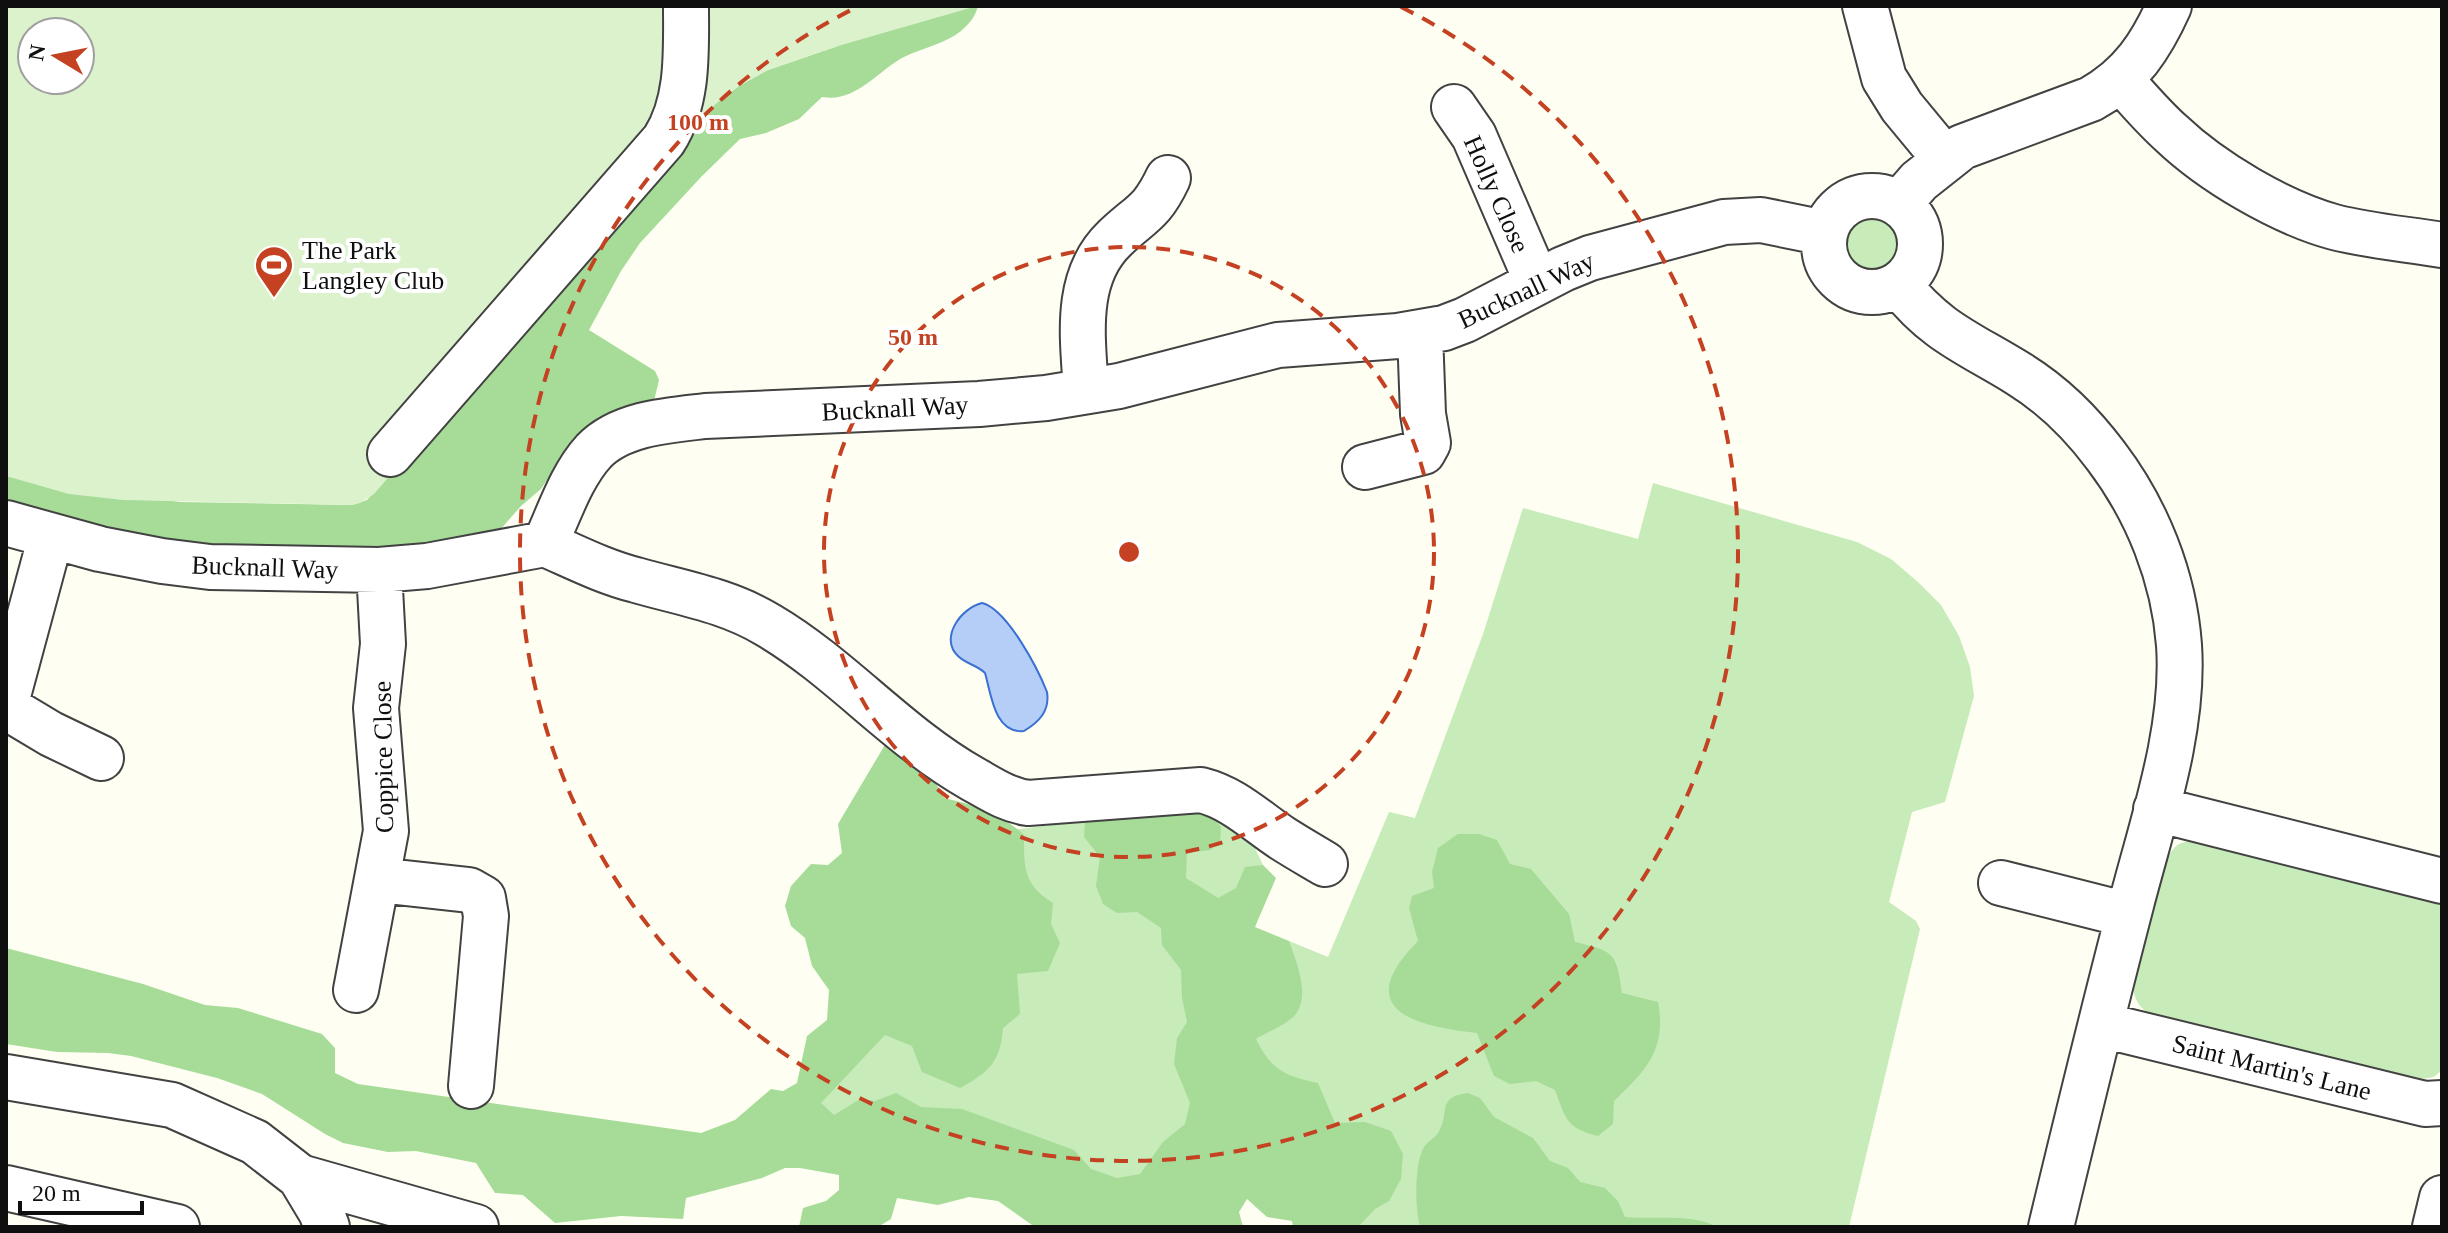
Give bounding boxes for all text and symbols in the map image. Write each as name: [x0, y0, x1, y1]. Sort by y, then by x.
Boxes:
north arrow: [16, 16, 96, 96]
text: N: [23, 43, 51, 63]
text: 100 m: [667, 109, 729, 135]
street label: Holly Close: [1458, 131, 1535, 257]
place label: The Park Langley Club: [302, 236, 444, 295]
sports icon: The Park Langley Club: [253, 244, 295, 299]
street label: Bucknall Way: [1454, 246, 1599, 335]
text: 50 m: [888, 324, 938, 350]
street label: Bucknall Way: [821, 390, 969, 427]
centre of rings: [1115, 538, 1143, 566]
street label: Bucknall Way: [191, 550, 339, 585]
street label: Coppice Close: [368, 681, 399, 833]
street label: Saint Martin's Lane: [2169, 1029, 2374, 1106]
scale bar: [20, 1165, 142, 1215]
text: 20 m: [32, 1180, 81, 1206]

